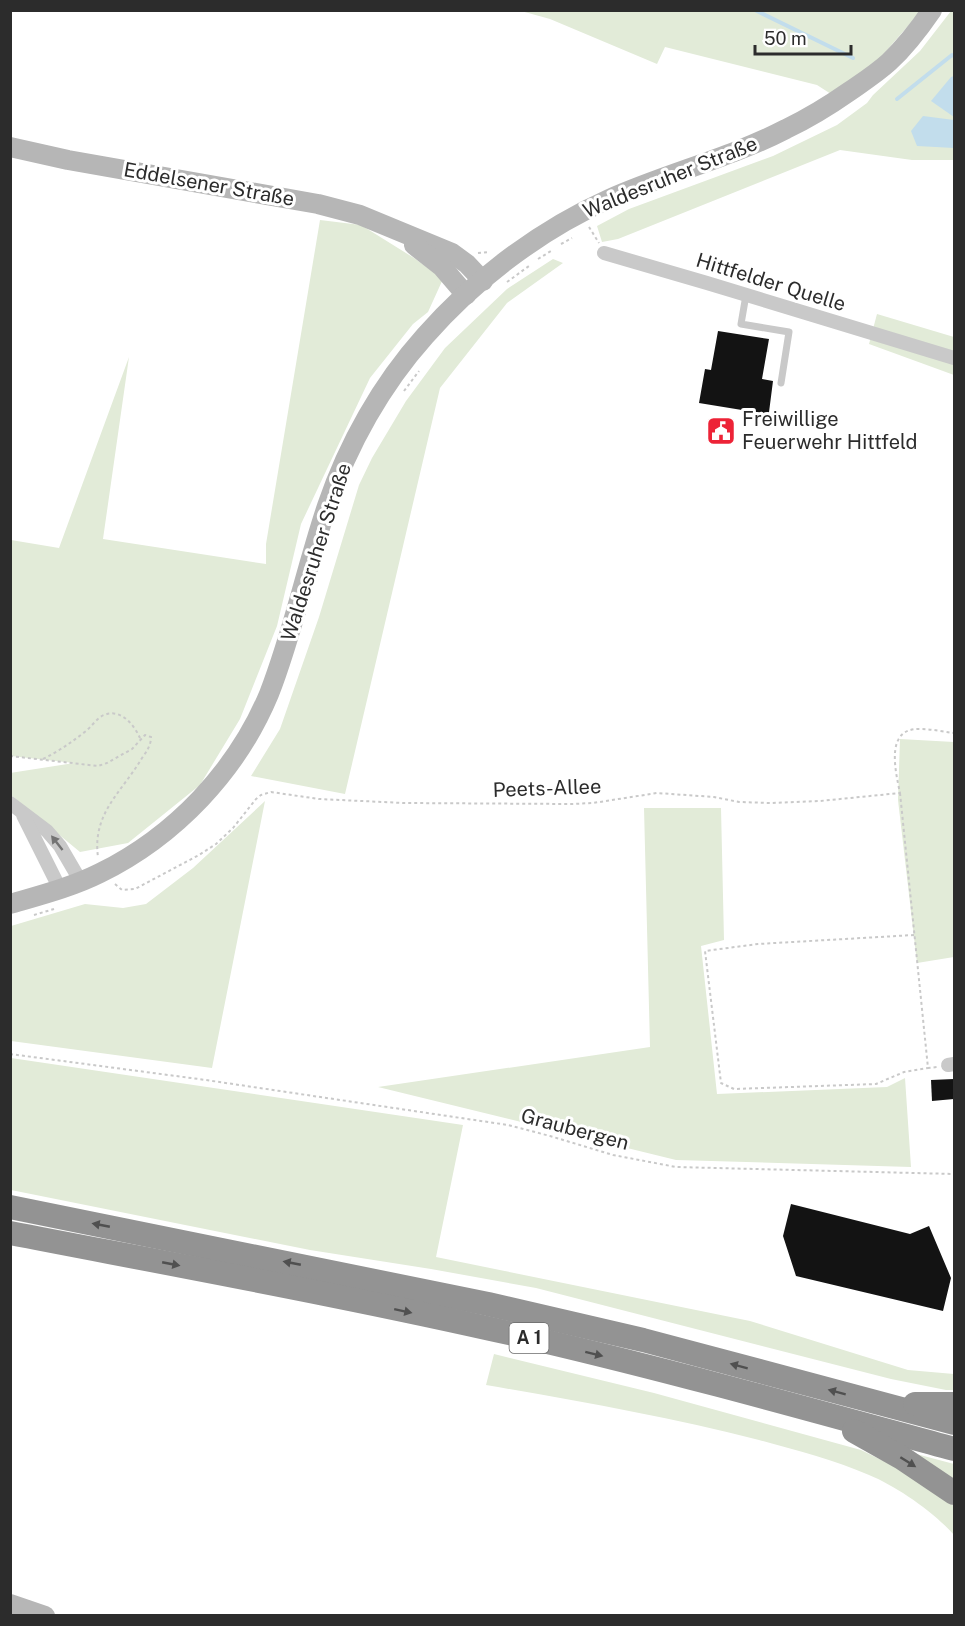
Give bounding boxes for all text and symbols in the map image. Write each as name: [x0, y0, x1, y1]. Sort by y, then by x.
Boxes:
scale bar: [755, 18, 851, 56]
text: 50 m: [764, 28, 807, 49]
street label: Waldesruher Straße: [579, 131, 761, 223]
street label: Eddelsener Straße: [122, 157, 296, 211]
street label: Hittfelder Quelle: [693, 248, 849, 316]
place label: Freiwillige Feuerwehr Hittfeld: [742, 407, 918, 454]
public building icon: Freiwillige Feuerwehr Hittfeld: [705, 415, 737, 447]
street label: Waldesruher Straße: [276, 460, 356, 644]
street label: Peets-Allee: [492, 774, 602, 802]
one-way arrow: [50, 835, 63, 851]
street label: Graubergen: [518, 1103, 632, 1155]
one-way arrow: [91, 1220, 110, 1229]
one-way arrow: [282, 1258, 301, 1267]
one-way arrow: [162, 1260, 181, 1269]
one-way arrow: [394, 1307, 413, 1316]
road number: A 1: [510, 1323, 548, 1353]
one-way arrow: [584, 1349, 603, 1359]
one-way arrow: [730, 1361, 748, 1370]
one-way arrow: [828, 1387, 846, 1396]
one-way arrow: [900, 1456, 916, 1467]

